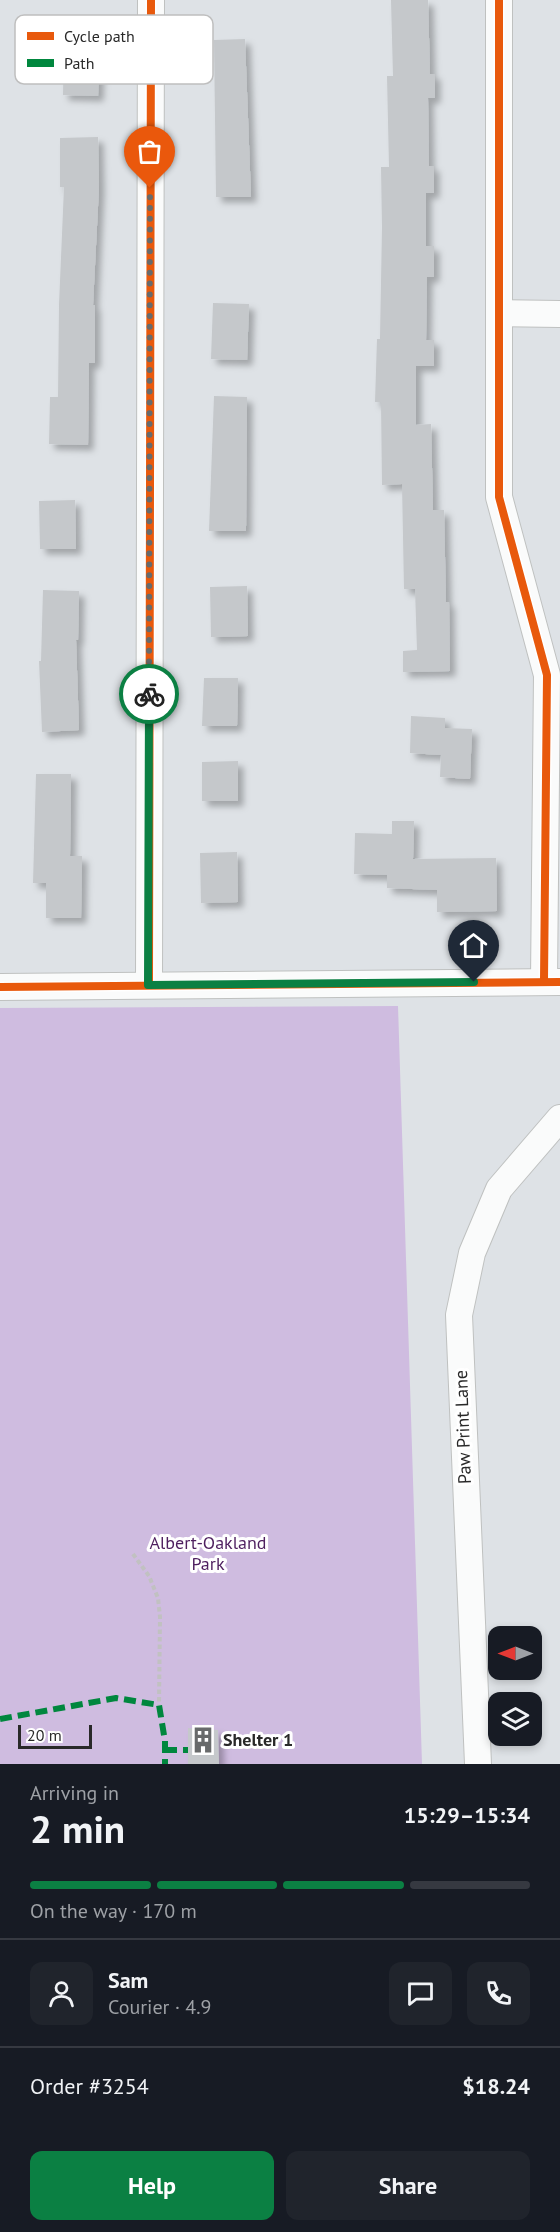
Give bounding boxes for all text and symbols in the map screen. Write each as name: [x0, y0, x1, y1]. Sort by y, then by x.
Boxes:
legend: [15, 15, 213, 84]
text: Cycle path: [64, 26, 135, 46]
text: Path: [64, 53, 95, 73]
pin: [124, 126, 175, 188]
icon: bag: [133, 135, 166, 168]
courier: [119, 664, 179, 724]
icon: bike: [133, 678, 166, 711]
pin: [448, 920, 499, 982]
icon: home: [457, 929, 490, 962]
street label: Paw Print Lane: [449, 1370, 476, 1484]
park label: Albert-Oakland Park: [150, 1531, 266, 1575]
north arrow: [488, 1626, 542, 1680]
map controls: [488, 1626, 542, 1746]
button: layers: [488, 1692, 542, 1746]
scale bar: [18, 1722, 92, 1750]
text: 20 m: [27, 1725, 62, 1745]
building icon: Shelter 1: [188, 1725, 218, 1755]
place label: Shelter 1: [223, 1728, 293, 1751]
text: Arriving in: [30, 1780, 119, 1806]
text: 15:29–15:34: [404, 1801, 530, 1829]
text: 2 min: [30, 1803, 125, 1854]
text: On the way · 170 m: [30, 1898, 197, 1924]
button: person: [30, 1962, 93, 2025]
button: chat: [389, 1962, 452, 2025]
button: phone: [467, 1962, 530, 2025]
text: Sam: [108, 1966, 148, 1994]
text: Courier · 4.9: [108, 1994, 211, 2020]
text: Order #3254: [30, 2072, 149, 2100]
text: $18.24: [462, 2072, 530, 2100]
button: Help: [30, 2151, 274, 2220]
button: Share: [286, 2151, 530, 2220]

